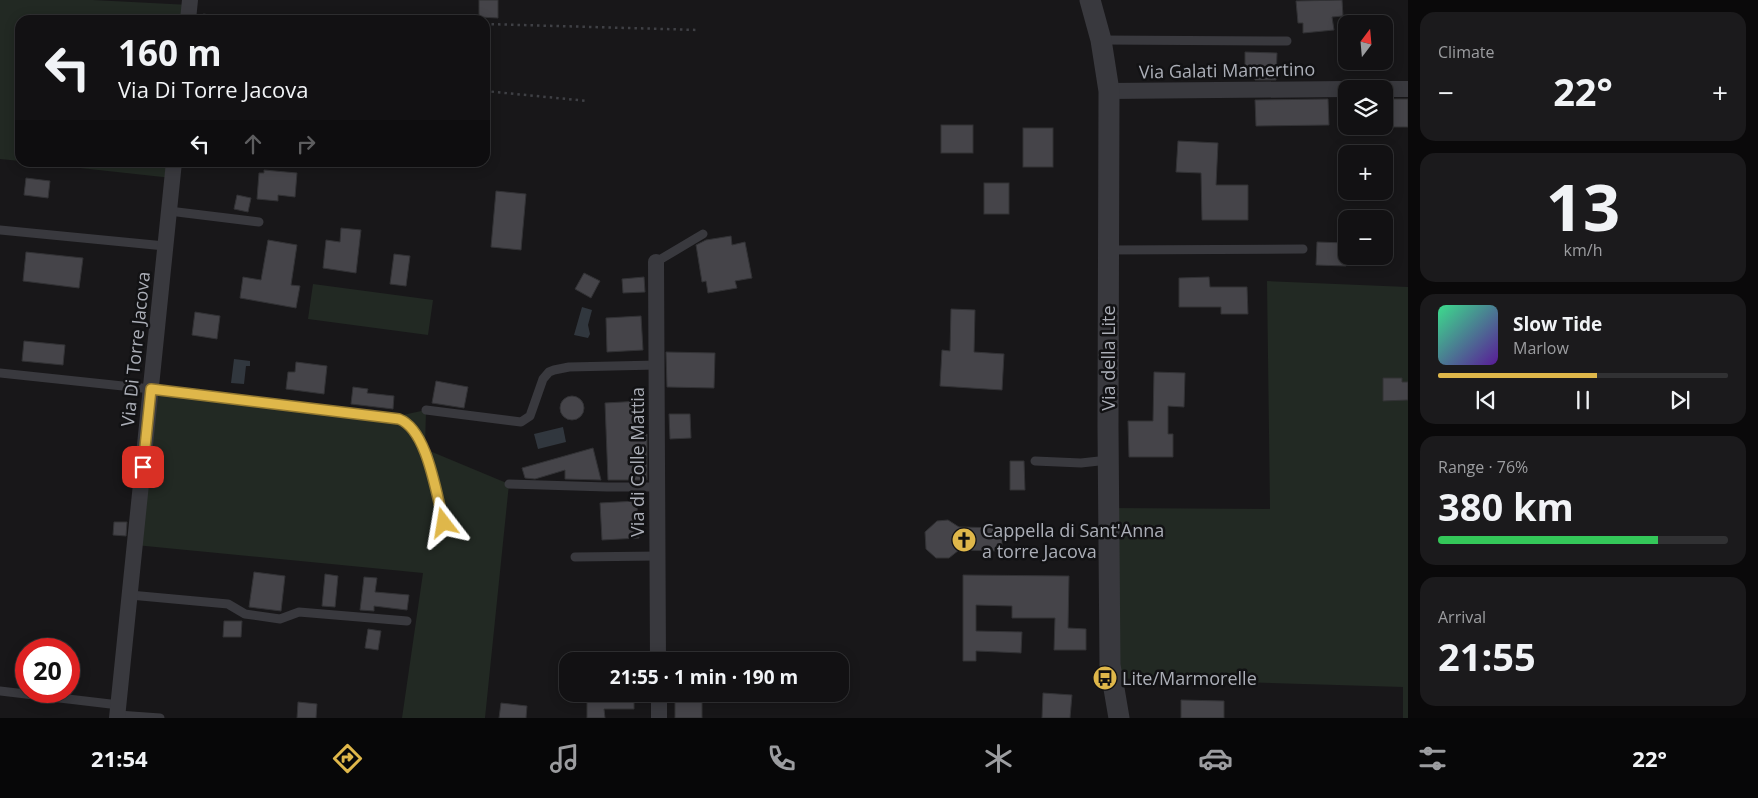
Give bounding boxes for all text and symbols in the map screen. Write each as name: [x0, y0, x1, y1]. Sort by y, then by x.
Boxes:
north arrow: [1338, 15, 1392, 70]
map controls: [1338, 15, 1393, 265]
text: 160 m: [118, 29, 222, 76]
icon: left: [35, 35, 100, 100]
text: Climate: [1438, 41, 1495, 63]
street label: Via Galati Mamertino: [1139, 56, 1315, 84]
text: 22°: [1553, 65, 1613, 117]
text: −: [1438, 73, 1454, 111]
text: +: [1712, 73, 1728, 111]
text: Via Di Torre Jacova: [118, 74, 308, 104]
button: layers: [1338, 80, 1393, 135]
icon: left: [186, 130, 214, 158]
icon: ahead: [239, 130, 267, 158]
icon: right: [292, 130, 320, 158]
button: +: [1338, 145, 1393, 200]
text: 13: [1546, 162, 1620, 250]
button: −: [1338, 210, 1393, 265]
text: km/h: [1564, 239, 1602, 261]
street label: Via Di Torre Jacova: [115, 270, 155, 428]
street label: Via della Lite: [1096, 305, 1120, 411]
text: Slow Tide: [1513, 311, 1602, 337]
text: Marlow: [1513, 337, 1569, 359]
icon: previous: [1472, 386, 1500, 414]
icon: pause: [1569, 386, 1597, 414]
icon: next: [1666, 386, 1694, 414]
street label: Via di Colle Mattia: [625, 387, 649, 537]
pin: [122, 446, 164, 488]
icon: arrive: [129, 453, 157, 481]
text: Range · 76%: [1438, 456, 1528, 478]
text: 380 km: [1438, 480, 1574, 532]
position arrow: [417, 496, 469, 548]
place label: Cappella di Sant'Anna a torre Jacova: [982, 518, 1164, 563]
church icon: Cappella di Sant'Anna a torre Jacova: [951, 527, 977, 553]
text: Arrival: [1438, 606, 1486, 628]
text: 21:55: [1438, 630, 1536, 682]
speed limit sign: 20: [15, 638, 80, 703]
text: 21:55 · 1 min · 190 m: [610, 664, 798, 690]
bus stop icon: Lite/Marmorelle: [1092, 665, 1118, 691]
place label: Lite/Marmorelle: [1122, 666, 1257, 690]
icon: directions: [330, 741, 365, 776]
icon: music: [547, 741, 582, 776]
icon: phone: [764, 741, 799, 776]
icon: climate: [981, 741, 1016, 776]
icon: car: [1198, 741, 1233, 776]
icon: filters: [1415, 741, 1450, 776]
text: 21:54: [91, 743, 148, 773]
text: 22°: [1632, 743, 1667, 773]

